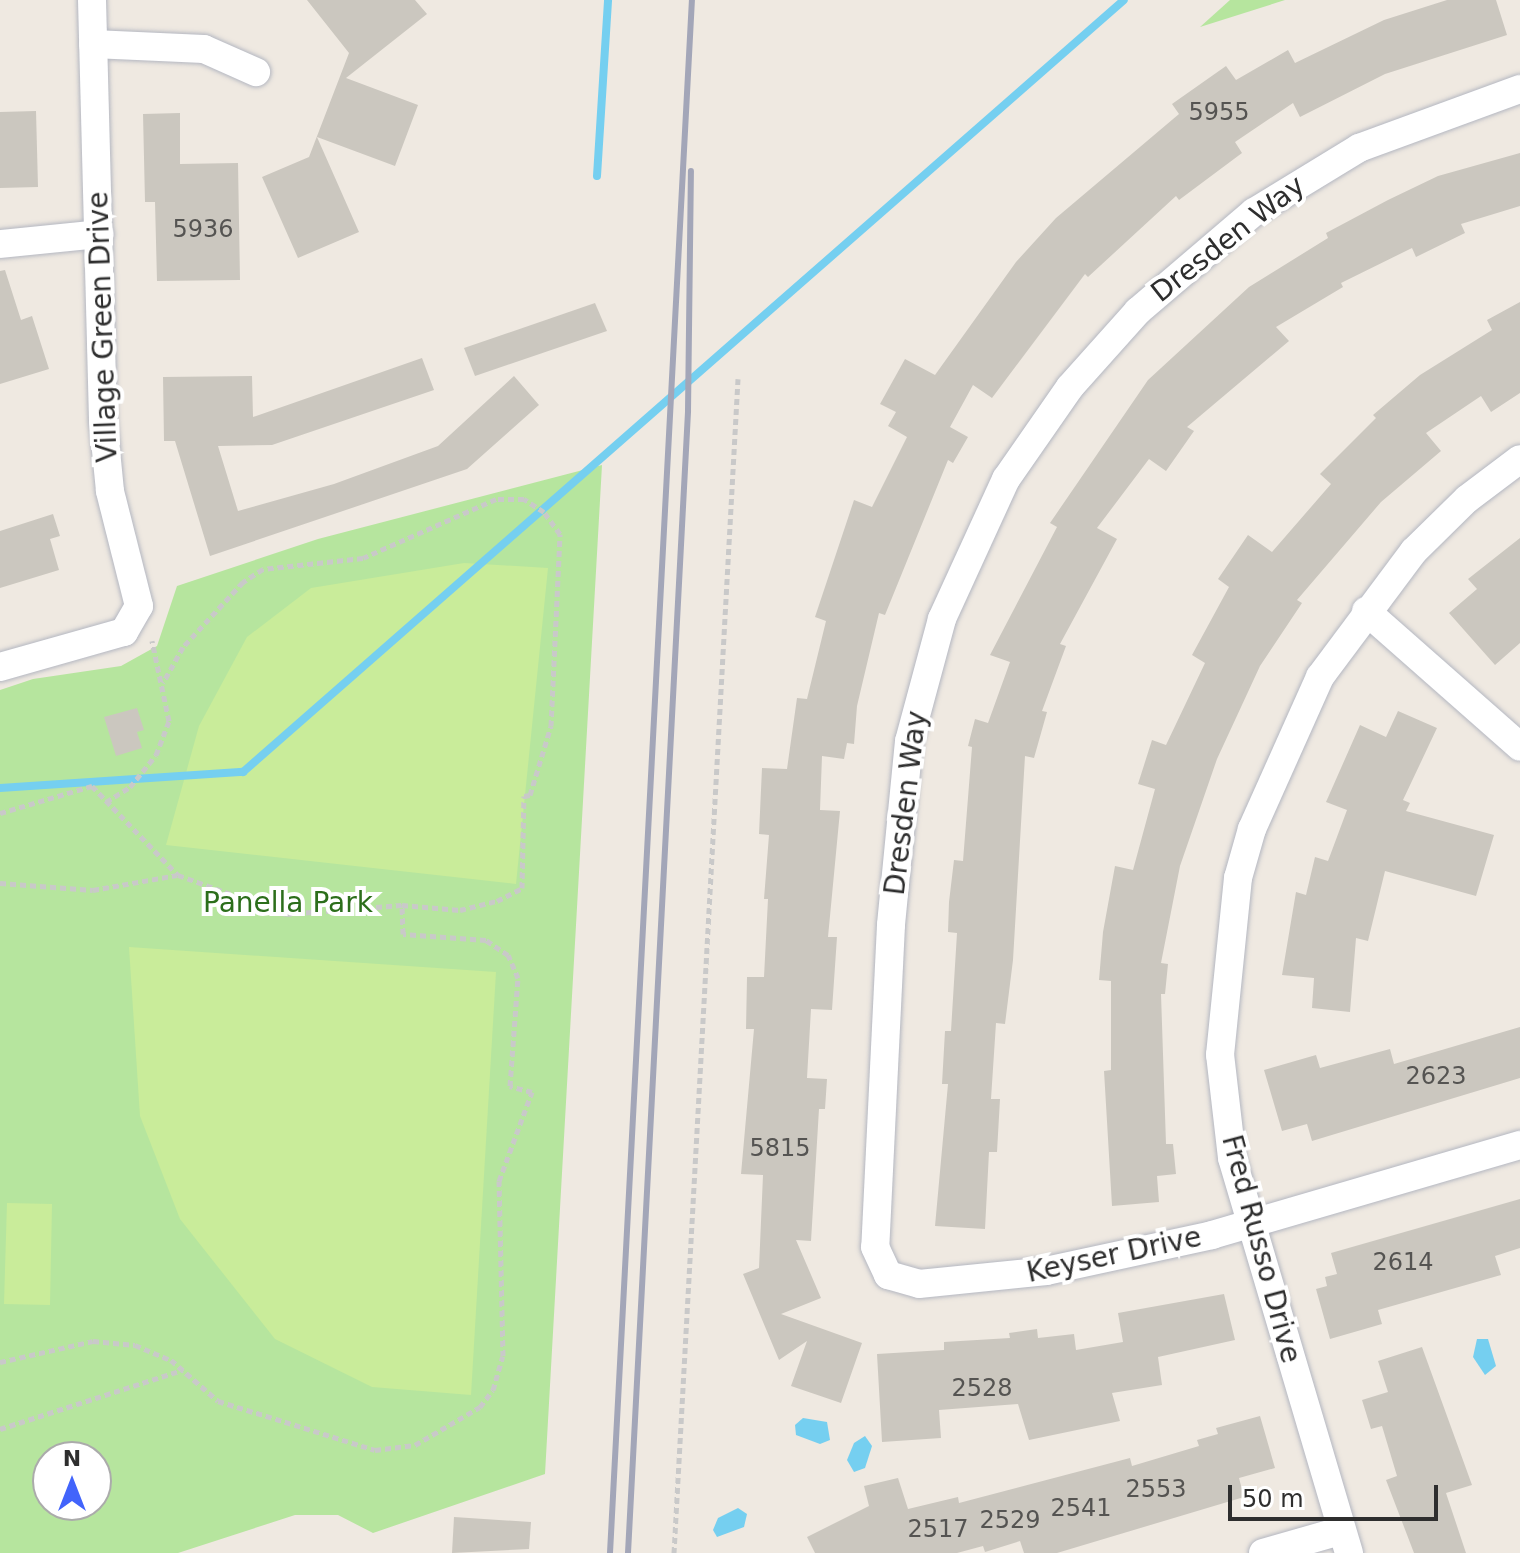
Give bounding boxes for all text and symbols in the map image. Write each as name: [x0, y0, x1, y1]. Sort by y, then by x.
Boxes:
house number: 5955: [1188, 99, 1250, 127]
street label: Dresden Way: [1145, 169, 1311, 309]
street label: Village Green Drive: [81, 191, 125, 463]
house number: 5936: [172, 216, 234, 244]
street label: Dresden Way: [878, 709, 934, 897]
park label: Panella Park: [203, 886, 373, 920]
house number: 2623: [1405, 1063, 1467, 1091]
street label: Fred Russo Drive: [1214, 1131, 1308, 1367]
house number: 5815: [749, 1135, 811, 1163]
street label: Keyser Drive: [1024, 1220, 1204, 1290]
house number: 2614: [1372, 1249, 1434, 1277]
house number: 2528: [951, 1375, 1013, 1403]
north arrow: [32, 1441, 112, 1521]
text: N: [63, 1446, 81, 1471]
scale bar: [1232, 1469, 1442, 1519]
house number: 2553: [1125, 1476, 1187, 1504]
text: 50 m: [1242, 1485, 1304, 1513]
house number: 2541: [1050, 1495, 1112, 1523]
house number: 2529: [979, 1507, 1041, 1535]
house number: 2517: [907, 1516, 969, 1544]

